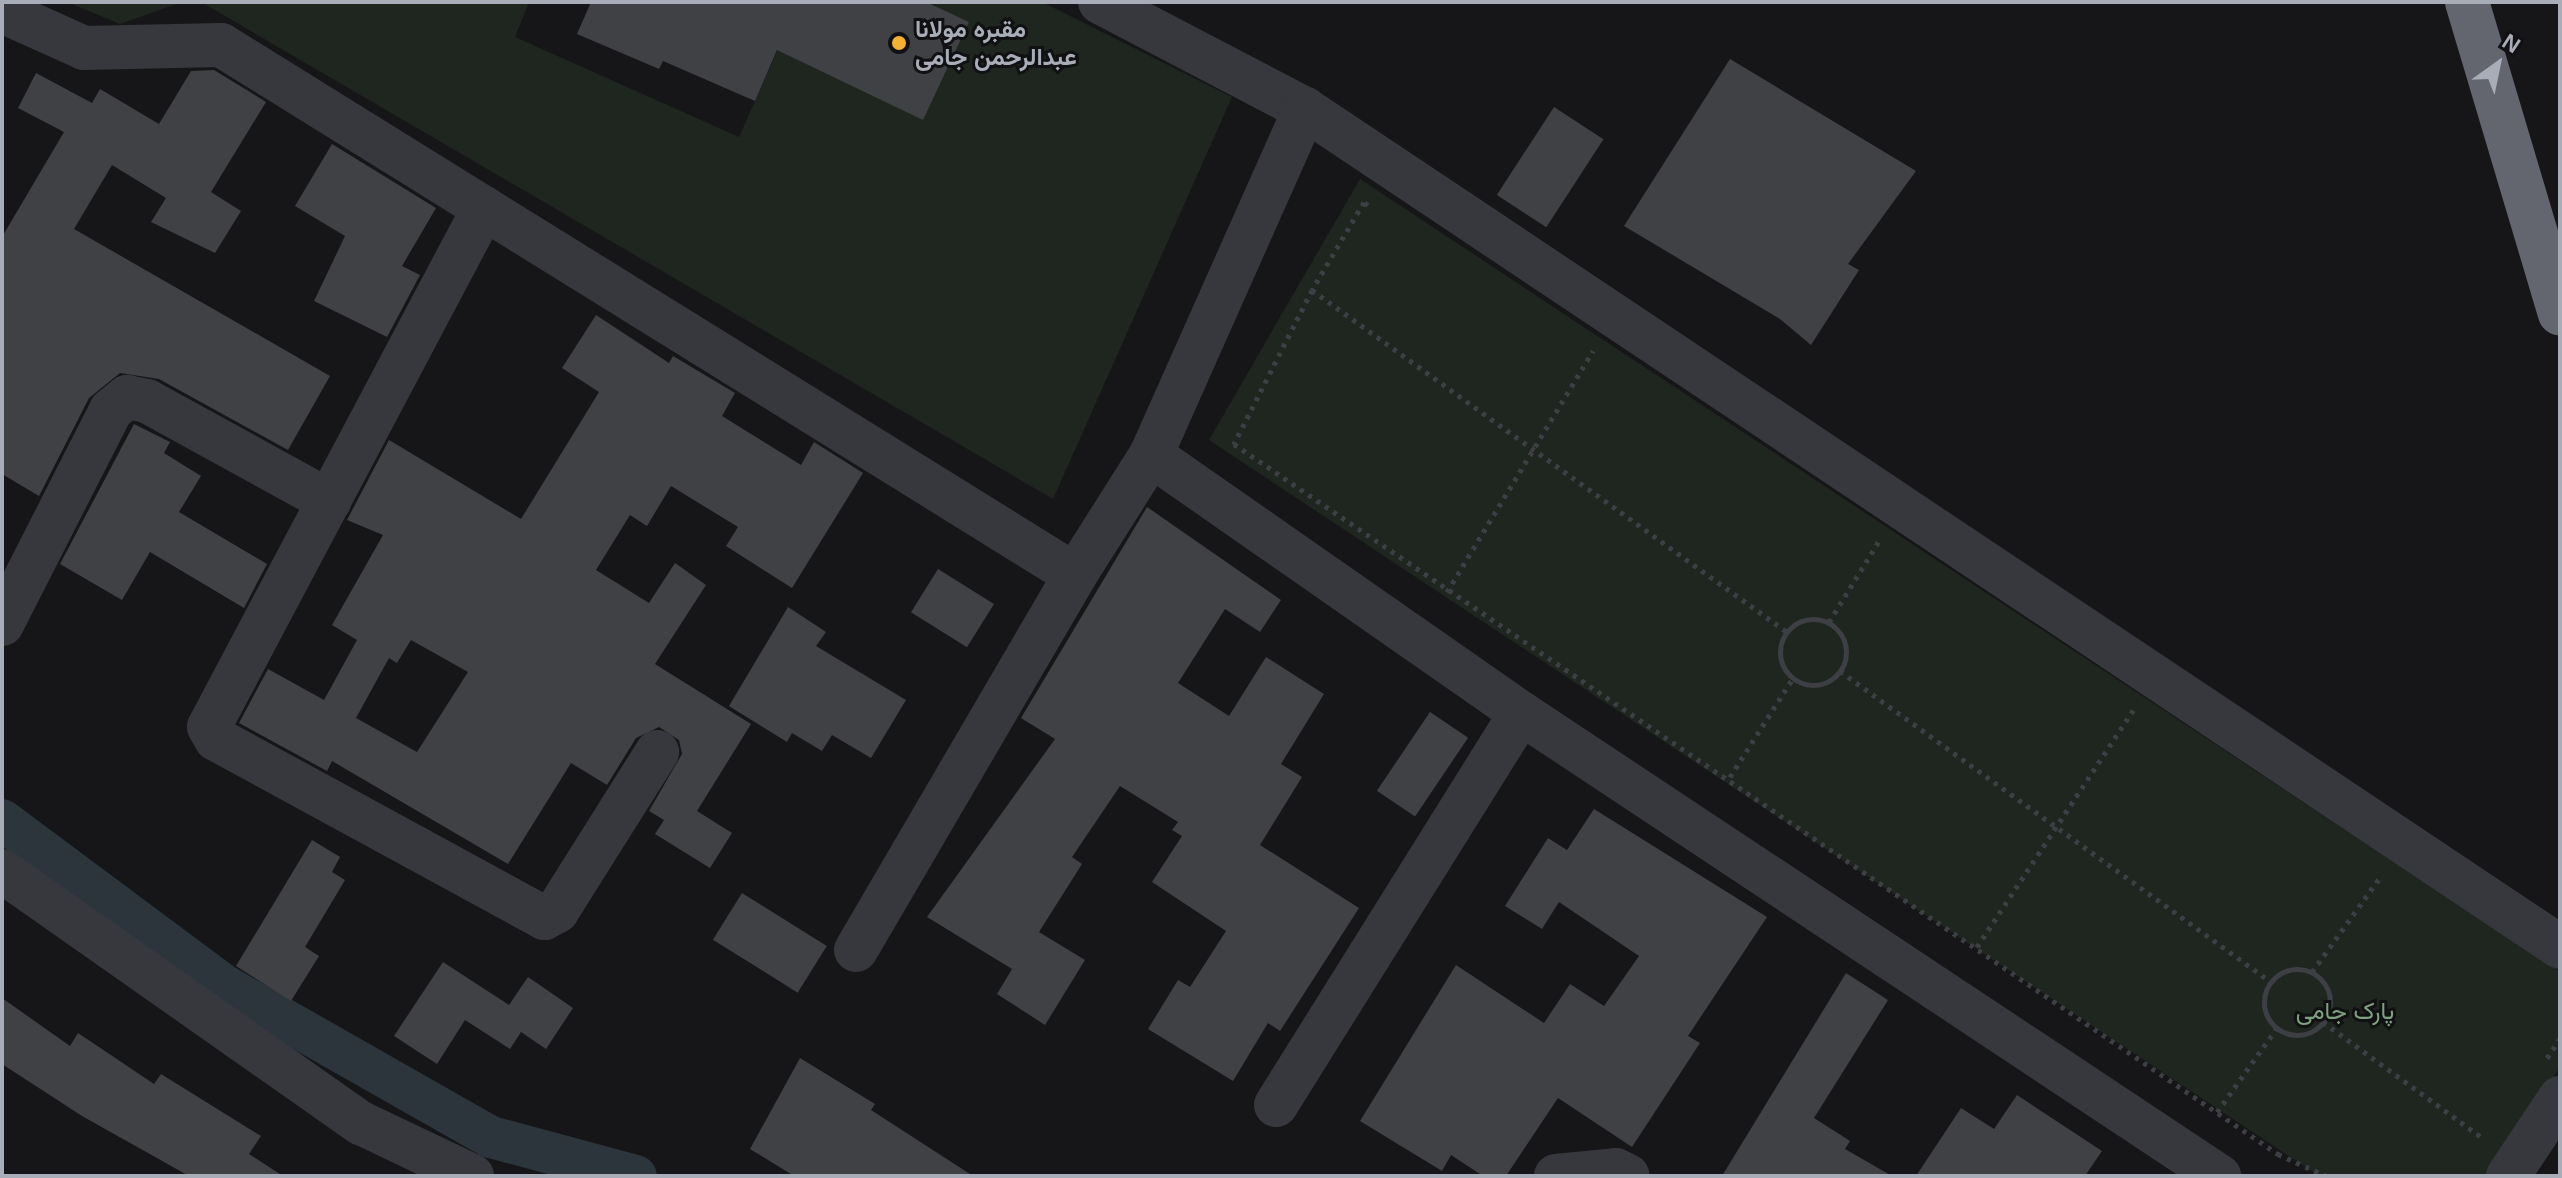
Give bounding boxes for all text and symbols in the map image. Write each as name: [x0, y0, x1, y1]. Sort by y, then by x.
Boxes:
place label: مقبره مولانا عبدالرحمن جامی: [915, 15, 1077, 71]
north arrow: [2458, 24, 2538, 104]
text: N: [2498, 29, 2525, 58]
marker: مقبره مولانا عبدالرحمن جامی: [890, 34, 908, 52]
park label: پارک جامی: [2296, 997, 2394, 1025]

